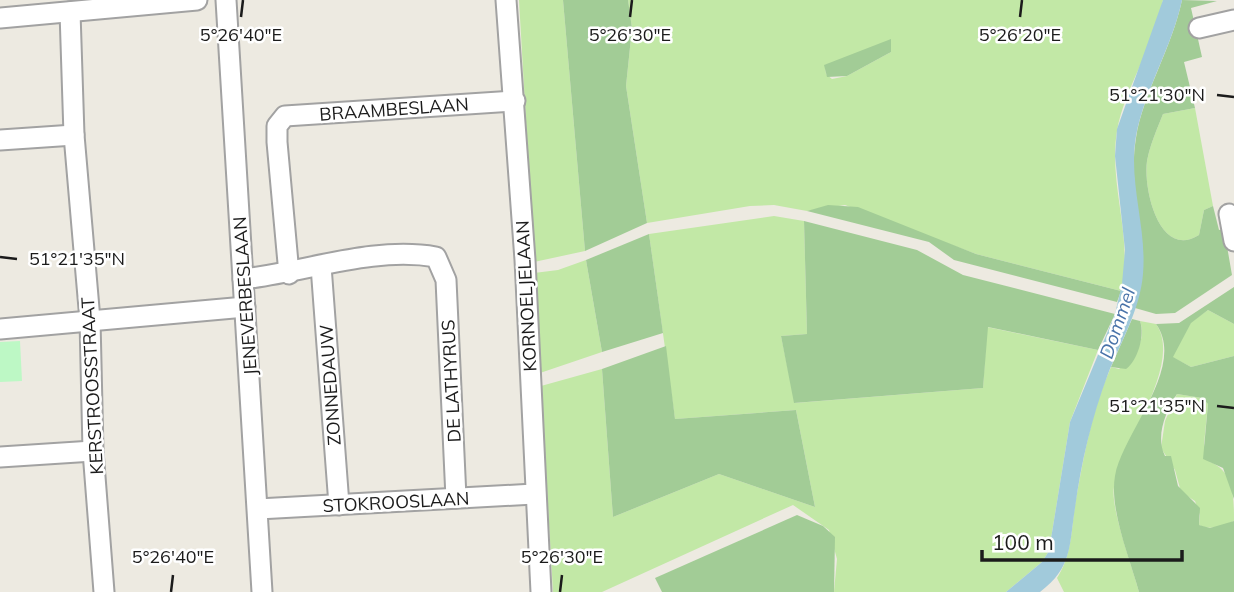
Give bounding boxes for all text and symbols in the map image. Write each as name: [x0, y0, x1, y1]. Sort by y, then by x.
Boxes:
text: 5°26'40"E: [200, 23, 282, 46]
text: 5°26'30"E: [589, 23, 671, 46]
text: 5°26'20"E: [979, 23, 1061, 46]
text: 51°21'30"N: [1109, 83, 1205, 106]
street label: BRAAMBESLAAN: [319, 92, 469, 126]
street label: JENEVERBESLAAN: [228, 216, 262, 376]
street label: KORNOELJELAAN: [511, 220, 541, 372]
text: 51°21'35"N: [29, 247, 125, 270]
water label: Dommel: [1094, 284, 1140, 362]
street label: KERSTROOSSTRAAT: [76, 297, 108, 475]
street label: DE LATHYRUS: [436, 319, 466, 443]
street label: ZONNEDAUW: [314, 324, 346, 446]
text: 51°21'35"N: [1109, 394, 1205, 417]
street label: STOKROOSLAAN: [322, 487, 470, 517]
scale bar: [982, 518, 1182, 562]
text: 100 m: [992, 529, 1054, 555]
text: 5°26'40"E: [132, 545, 214, 568]
text: 5°26'30"E: [521, 545, 603, 568]

